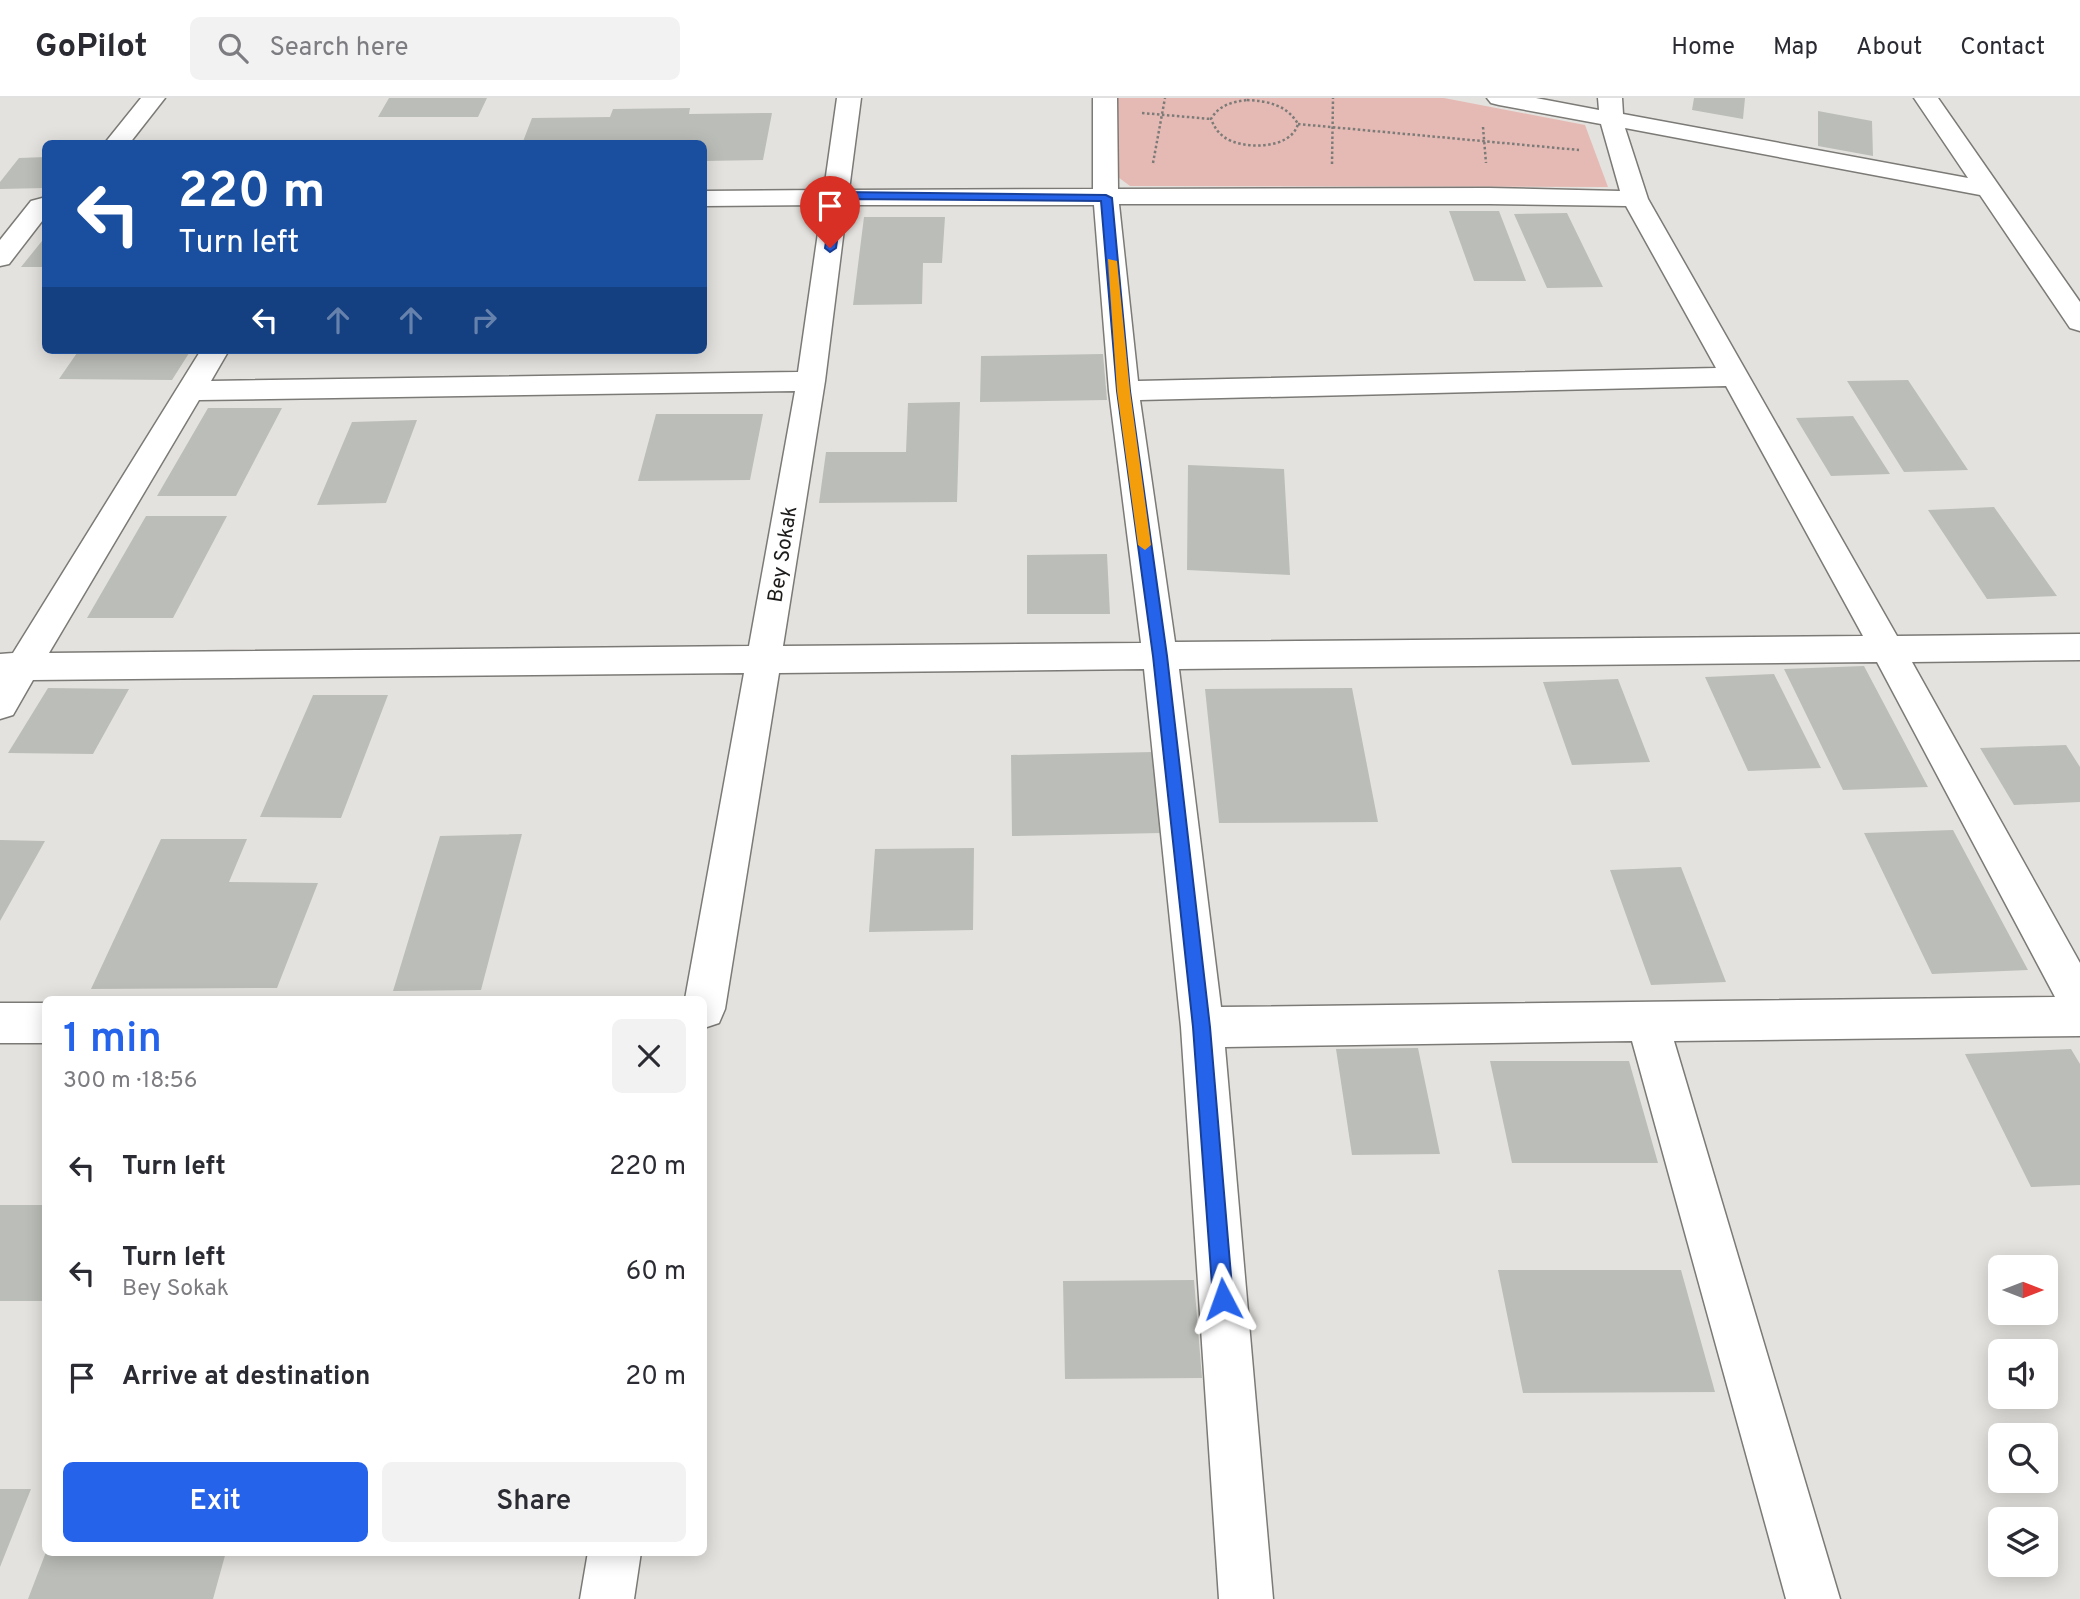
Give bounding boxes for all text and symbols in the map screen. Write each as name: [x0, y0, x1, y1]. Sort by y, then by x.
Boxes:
search box: [190, 17, 680, 80]
text: GoPilot: [35, 27, 148, 69]
icon: search: [214, 29, 252, 67]
text: Search here: [270, 32, 408, 65]
text: Home: [1671, 33, 1735, 63]
text: Map: [1773, 33, 1818, 63]
text: About: [1856, 33, 1922, 63]
text: Contact: [1960, 33, 2045, 63]
text: 220 m: [178, 163, 325, 225]
icon: left: [63, 168, 154, 259]
pin: [800, 176, 860, 248]
icon: arrive: [811, 187, 849, 225]
text: Turn left: [178, 224, 299, 264]
icon: left: [246, 301, 284, 339]
icon: ahead: [319, 301, 357, 339]
icon: ahead: [392, 301, 430, 339]
icon: right: [465, 301, 503, 339]
street label: Bey Sokak: [763, 504, 804, 605]
text: 1 min: [63, 1014, 162, 1067]
button: close: [612, 1019, 686, 1093]
text: 300 m · 18:56: [63, 1067, 197, 1096]
icon: left: [63, 1149, 101, 1187]
text: Turn left: [122, 1151, 226, 1184]
text: 220 m: [609, 1151, 686, 1184]
text: Turn left: [122, 1242, 226, 1275]
icon: left: [63, 1254, 101, 1292]
north arrow: [1988, 1255, 2058, 1325]
map controls: [1988, 1255, 2058, 1577]
text: 60 m: [626, 1256, 686, 1289]
position arrow: [1186, 1262, 1260, 1336]
text: Bey Sokak: [122, 1275, 229, 1304]
button: sound: [1988, 1339, 2058, 1409]
icon: arrive: [63, 1359, 101, 1397]
text: Arrive at destination: [122, 1361, 370, 1394]
text: 20 m: [625, 1361, 686, 1394]
button: search: [1988, 1423, 2058, 1493]
button: Exit: [63, 1462, 368, 1542]
button: Share: [382, 1462, 686, 1542]
button: layers: [1988, 1507, 2058, 1577]

